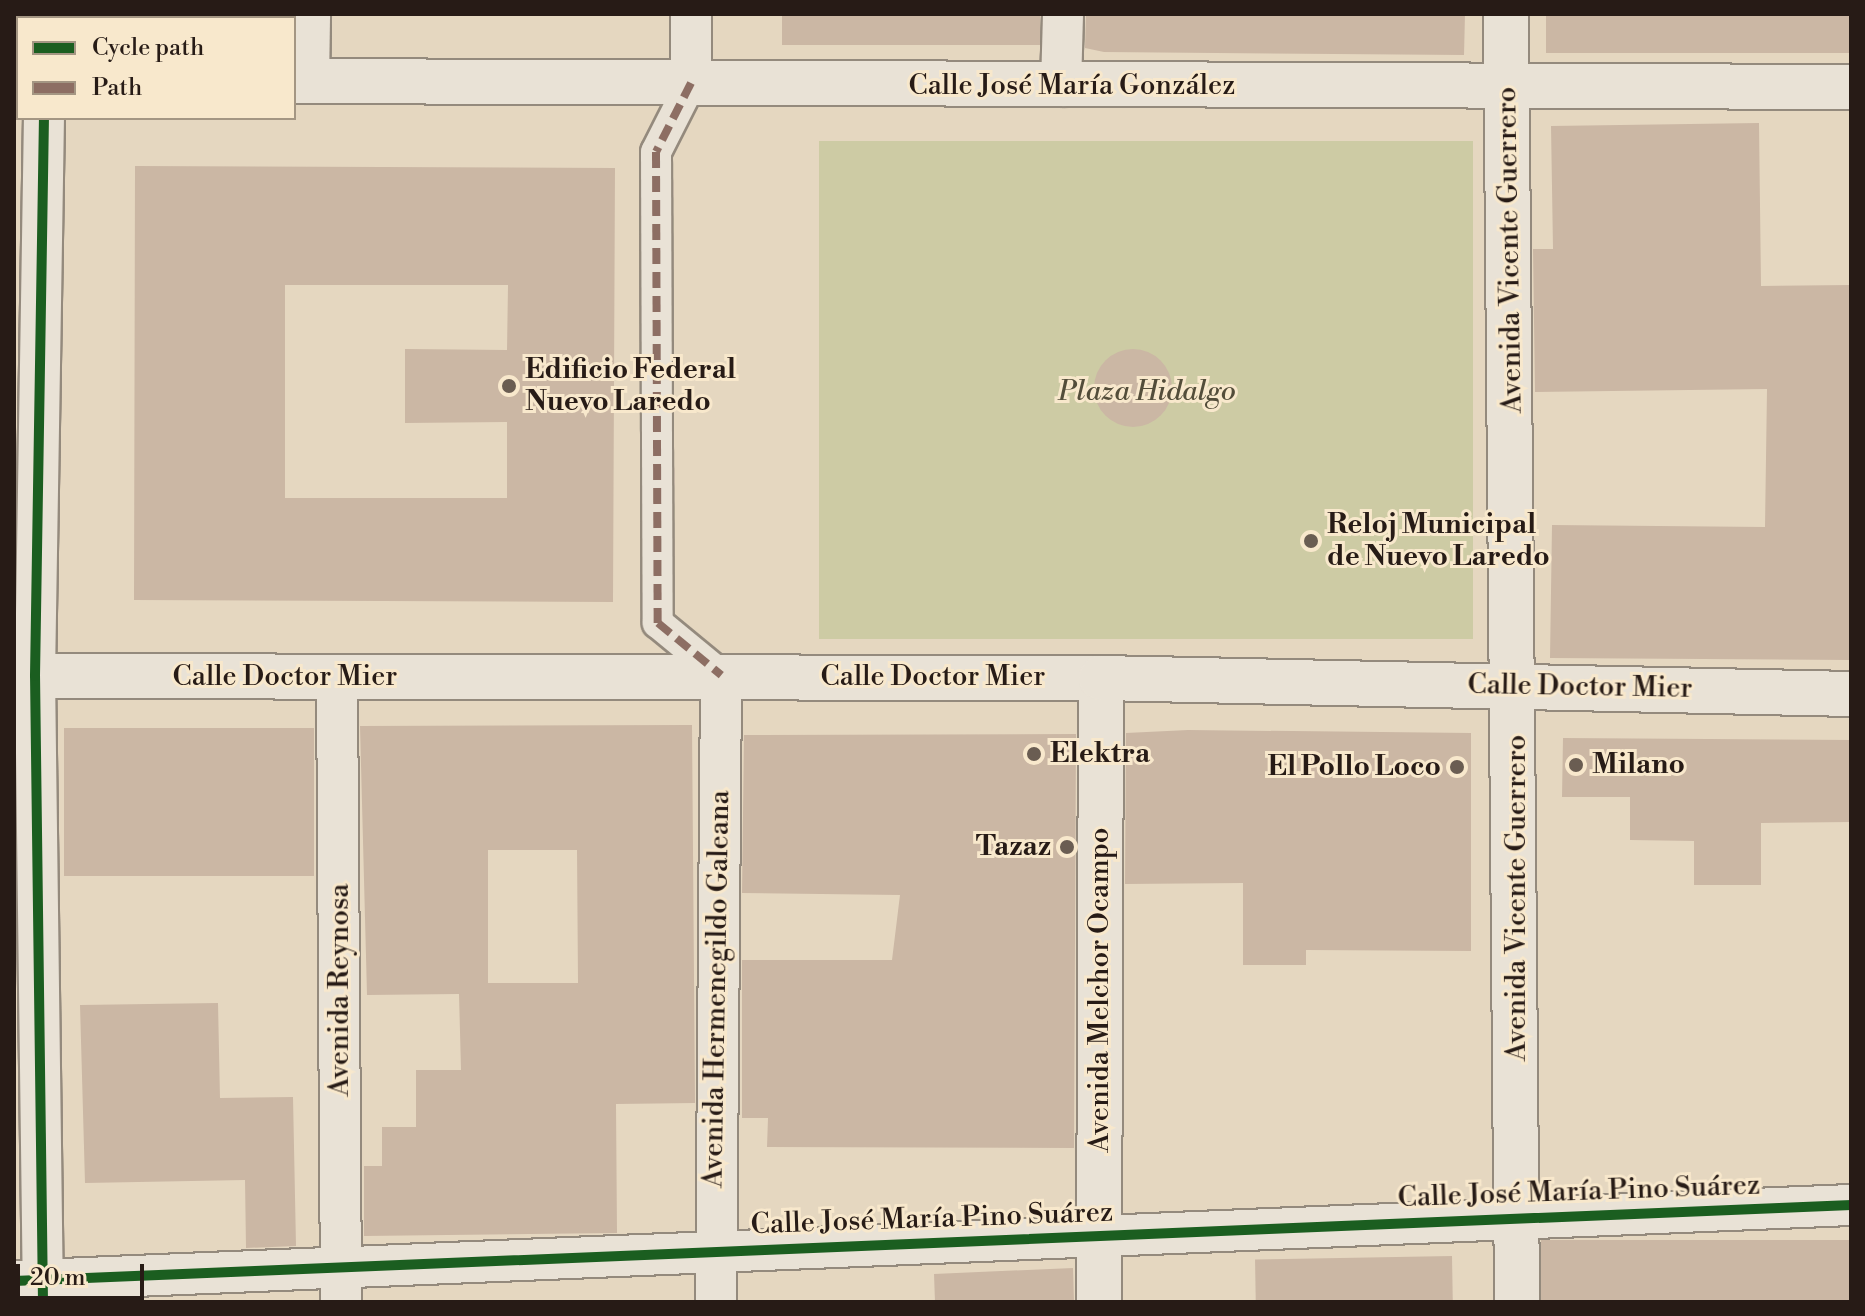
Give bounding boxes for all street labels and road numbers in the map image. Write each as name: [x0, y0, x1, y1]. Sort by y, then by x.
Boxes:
street label: Calle José María González: [908, 69, 1236, 103]
street label: Avenida Vicente Guerrero: [1490, 87, 1530, 413]
street label: Calle Doctor Mier: [173, 660, 397, 694]
street label: Calle Doctor Mier: [821, 660, 1045, 694]
street label: Calle Doctor Mier: [1467, 668, 1693, 706]
street label: Avenida Vicente Guerrero: [1500, 735, 1534, 1061]
street label: Avenida Hermenegildo Galeana: [697, 790, 737, 1188]
street label: Avenida Melchor Ocampo: [1083, 827, 1117, 1153]
street label: Avenida Reynosa: [323, 884, 357, 1096]
street label: Calle José María Pino Suárez: [1397, 1169, 1761, 1215]
street label: Calle José María Pino Suárez: [750, 1196, 1114, 1242]

